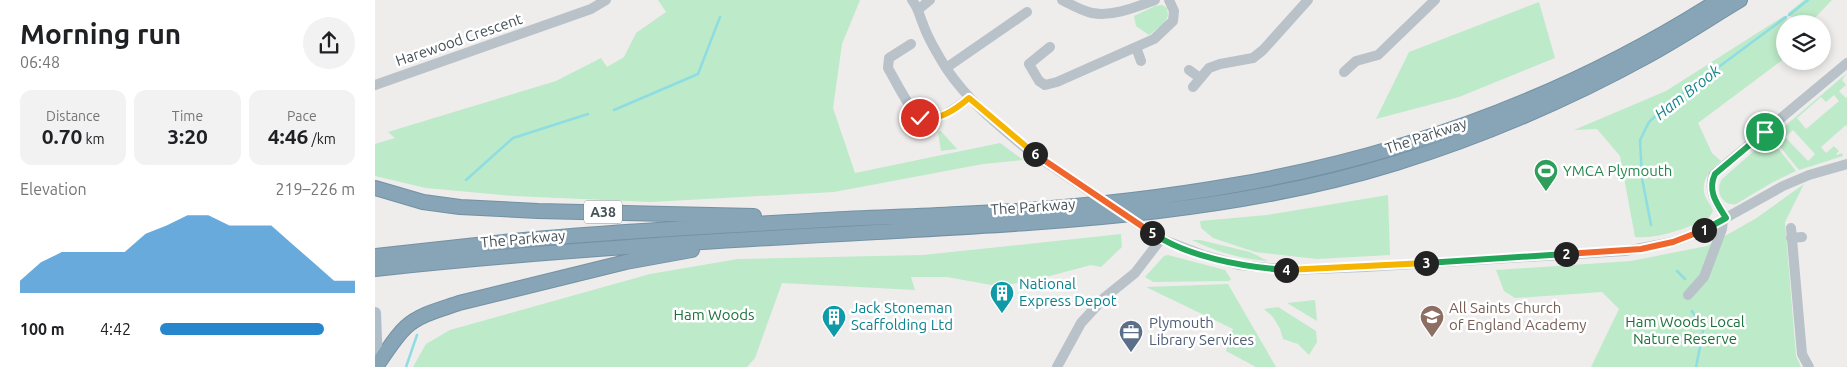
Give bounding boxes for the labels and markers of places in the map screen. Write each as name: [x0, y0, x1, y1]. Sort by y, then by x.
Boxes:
pin: [899, 97, 941, 139]
pin: [1744, 111, 1786, 153]
pin: 6: [1023, 142, 1047, 166]
sports icon: YMCA Plymouth: [1533, 158, 1559, 192]
place label: YMCA Plymouth: [1563, 162, 1672, 179]
pin: 1: [1691, 218, 1717, 242]
pin: 5: [1139, 220, 1165, 246]
pin: 2: [1553, 242, 1579, 266]
pin: 3: [1413, 250, 1439, 276]
pin: 4: [1273, 258, 1299, 282]
place label: National Express Depot: [1019, 275, 1117, 309]
building icon: National Express Depot: [989, 280, 1015, 314]
place label: Jack Stoneman Scaffolding Ltd: [851, 299, 953, 333]
place label: All Saints Church of England Academy: [1449, 299, 1587, 333]
building icon: Jack Stoneman Scaffolding Ltd: [821, 304, 847, 338]
school or university icon: All Saints Church of England Academy: [1419, 304, 1445, 338]
place label: Plymouth Library Services: [1149, 314, 1254, 348]
office icon: Plymouth Library Services: [1118, 319, 1144, 353]

